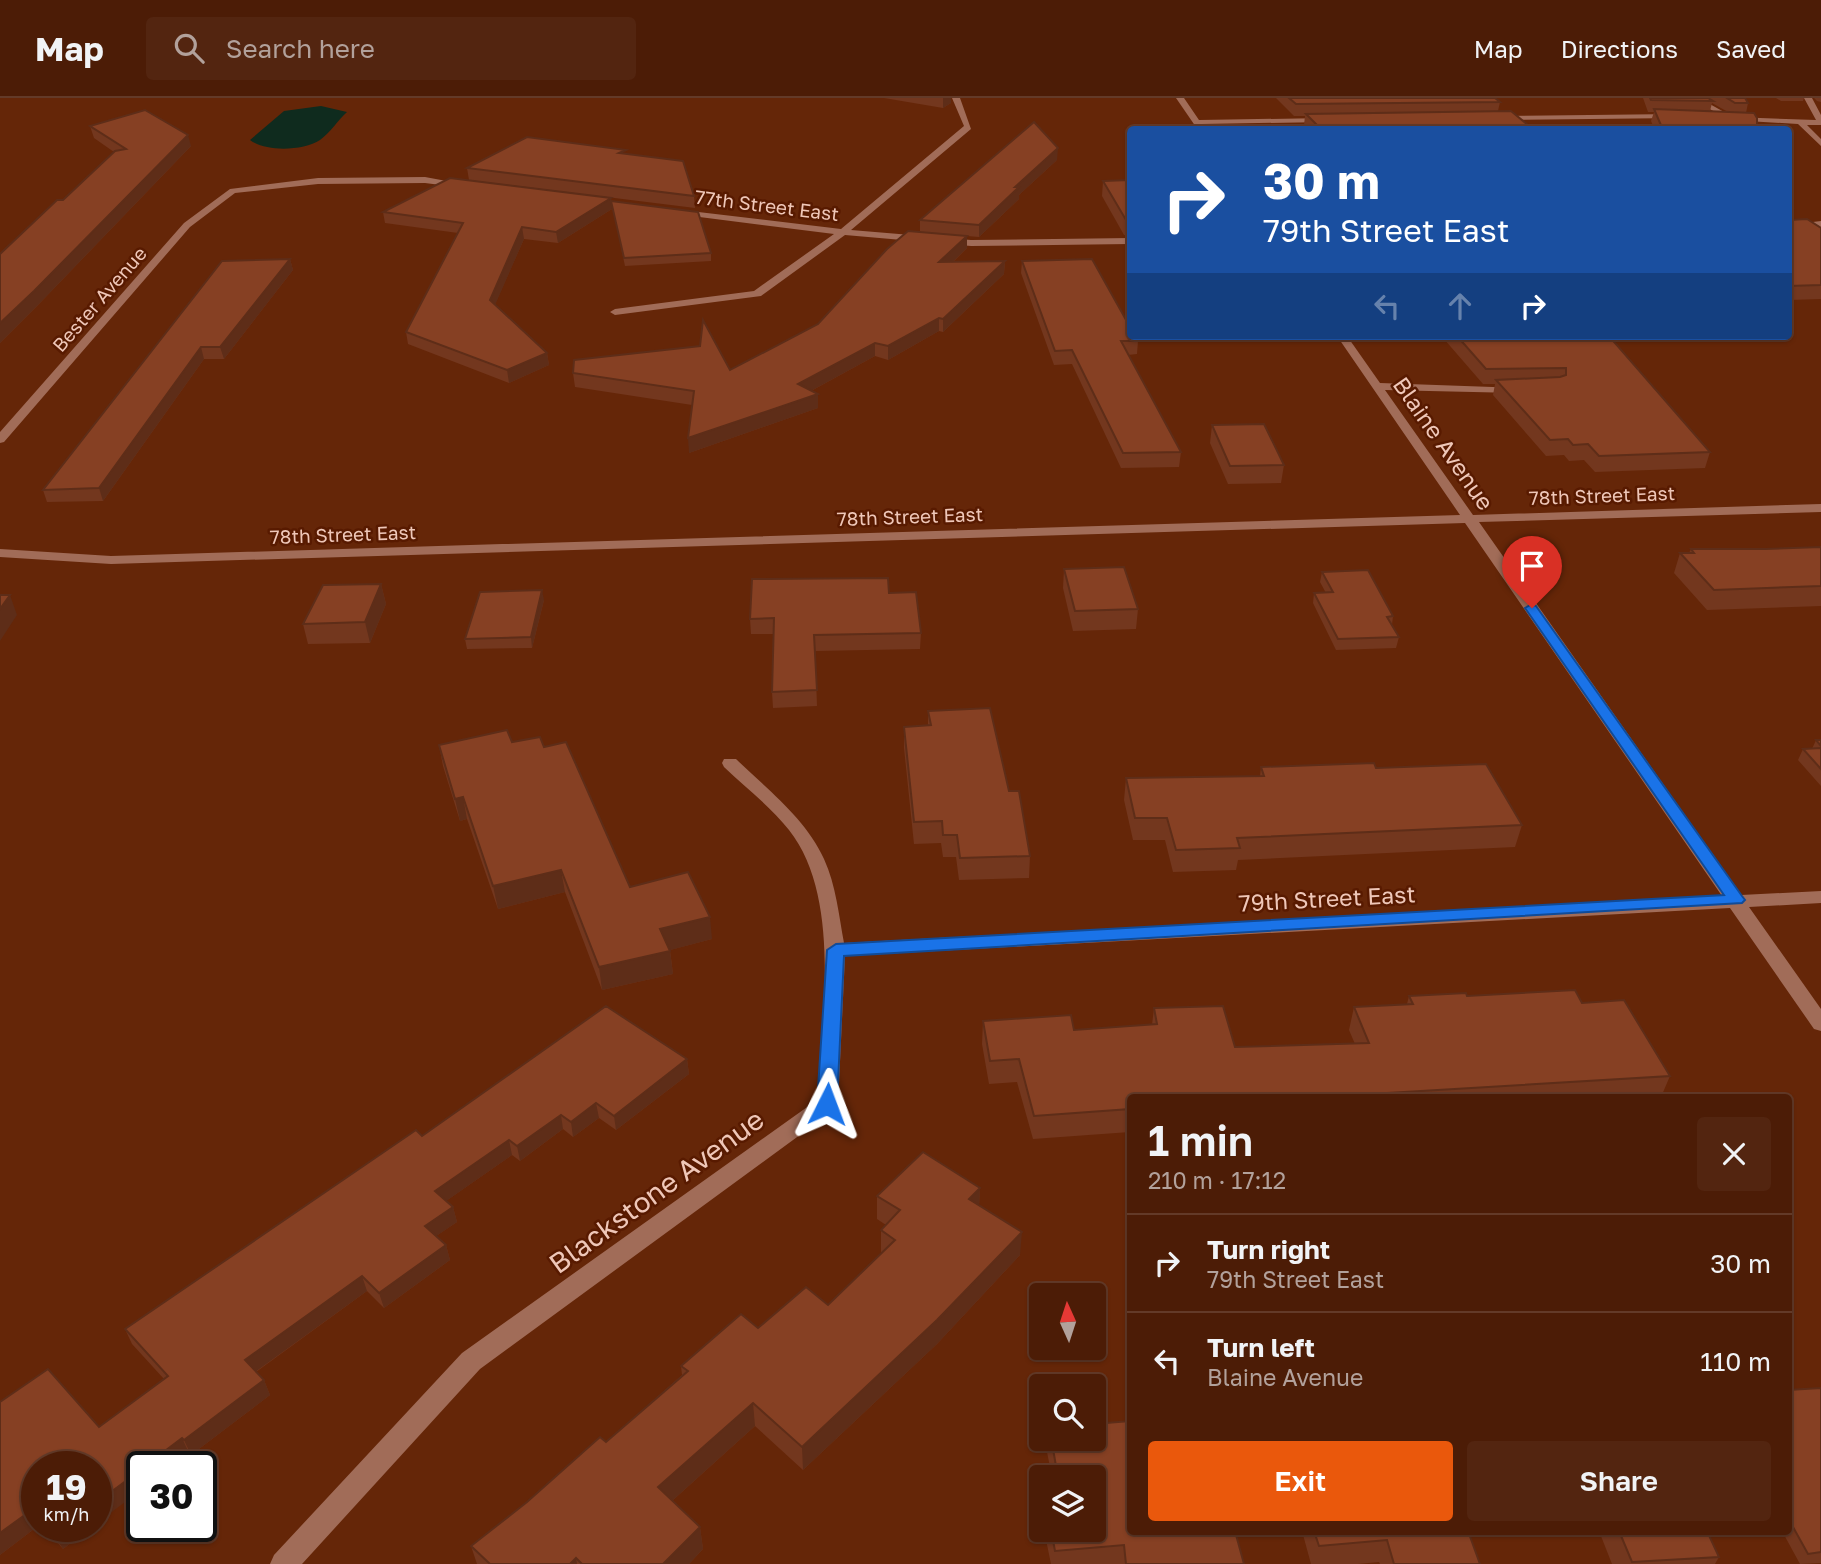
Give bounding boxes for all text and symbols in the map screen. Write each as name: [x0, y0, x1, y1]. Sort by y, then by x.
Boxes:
search box: [146, 17, 636, 80]
text: Map: [35, 29, 104, 68]
icon: search: [170, 29, 208, 67]
text: Search here: [226, 33, 375, 64]
text: Map: [1474, 34, 1523, 63]
text: Directions: [1561, 34, 1678, 63]
text: Saved: [1716, 34, 1786, 63]
text: 30 m: [1263, 151, 1380, 210]
icon: right: [1148, 154, 1239, 245]
street label: 77th Street East: [694, 185, 840, 225]
text: 79th Street East: [1263, 211, 1510, 249]
street label: Bester Avenue: [47, 242, 151, 356]
icon: left: [1368, 287, 1406, 325]
icon: ahead: [1441, 287, 1479, 325]
icon: right: [1514, 287, 1552, 325]
street label: Blaine Avenue: [1388, 371, 1500, 515]
street label: 78th Street East: [1528, 481, 1676, 509]
street label: 78th Street East: [836, 502, 984, 530]
street label: 78th Street East: [269, 520, 417, 548]
pin: [1502, 536, 1562, 608]
icon: arrive: [1513, 547, 1551, 585]
street label: 79th Street East: [1238, 879, 1416, 917]
position arrow: [790, 1067, 864, 1141]
street label: Blackstone Avenue: [542, 1102, 770, 1280]
text: 1 min: [1148, 1115, 1253, 1165]
button: close: [1697, 1117, 1771, 1191]
text: 210 m · 17:12: [1148, 1166, 1286, 1194]
text: Turn right: [1207, 1234, 1330, 1265]
icon: right: [1148, 1244, 1186, 1282]
text: 30 m: [1710, 1248, 1771, 1279]
text: 79th Street East: [1207, 1265, 1384, 1293]
north arrow: [1029, 1283, 1106, 1360]
map controls: [1029, 1283, 1106, 1542]
text: Turn left: [1207, 1332, 1315, 1363]
icon: left: [1148, 1342, 1186, 1380]
text: 110 m: [1700, 1346, 1771, 1377]
text: Blaine Avenue: [1207, 1363, 1363, 1391]
button: search: [1029, 1374, 1106, 1451]
button: Exit: [1148, 1441, 1453, 1521]
button: Share: [1467, 1441, 1771, 1521]
speed limit sign: 30: [126, 1451, 217, 1542]
button: layers: [1029, 1465, 1106, 1542]
text: 19: [46, 1466, 87, 1508]
text: km/h: [44, 1503, 89, 1525]

